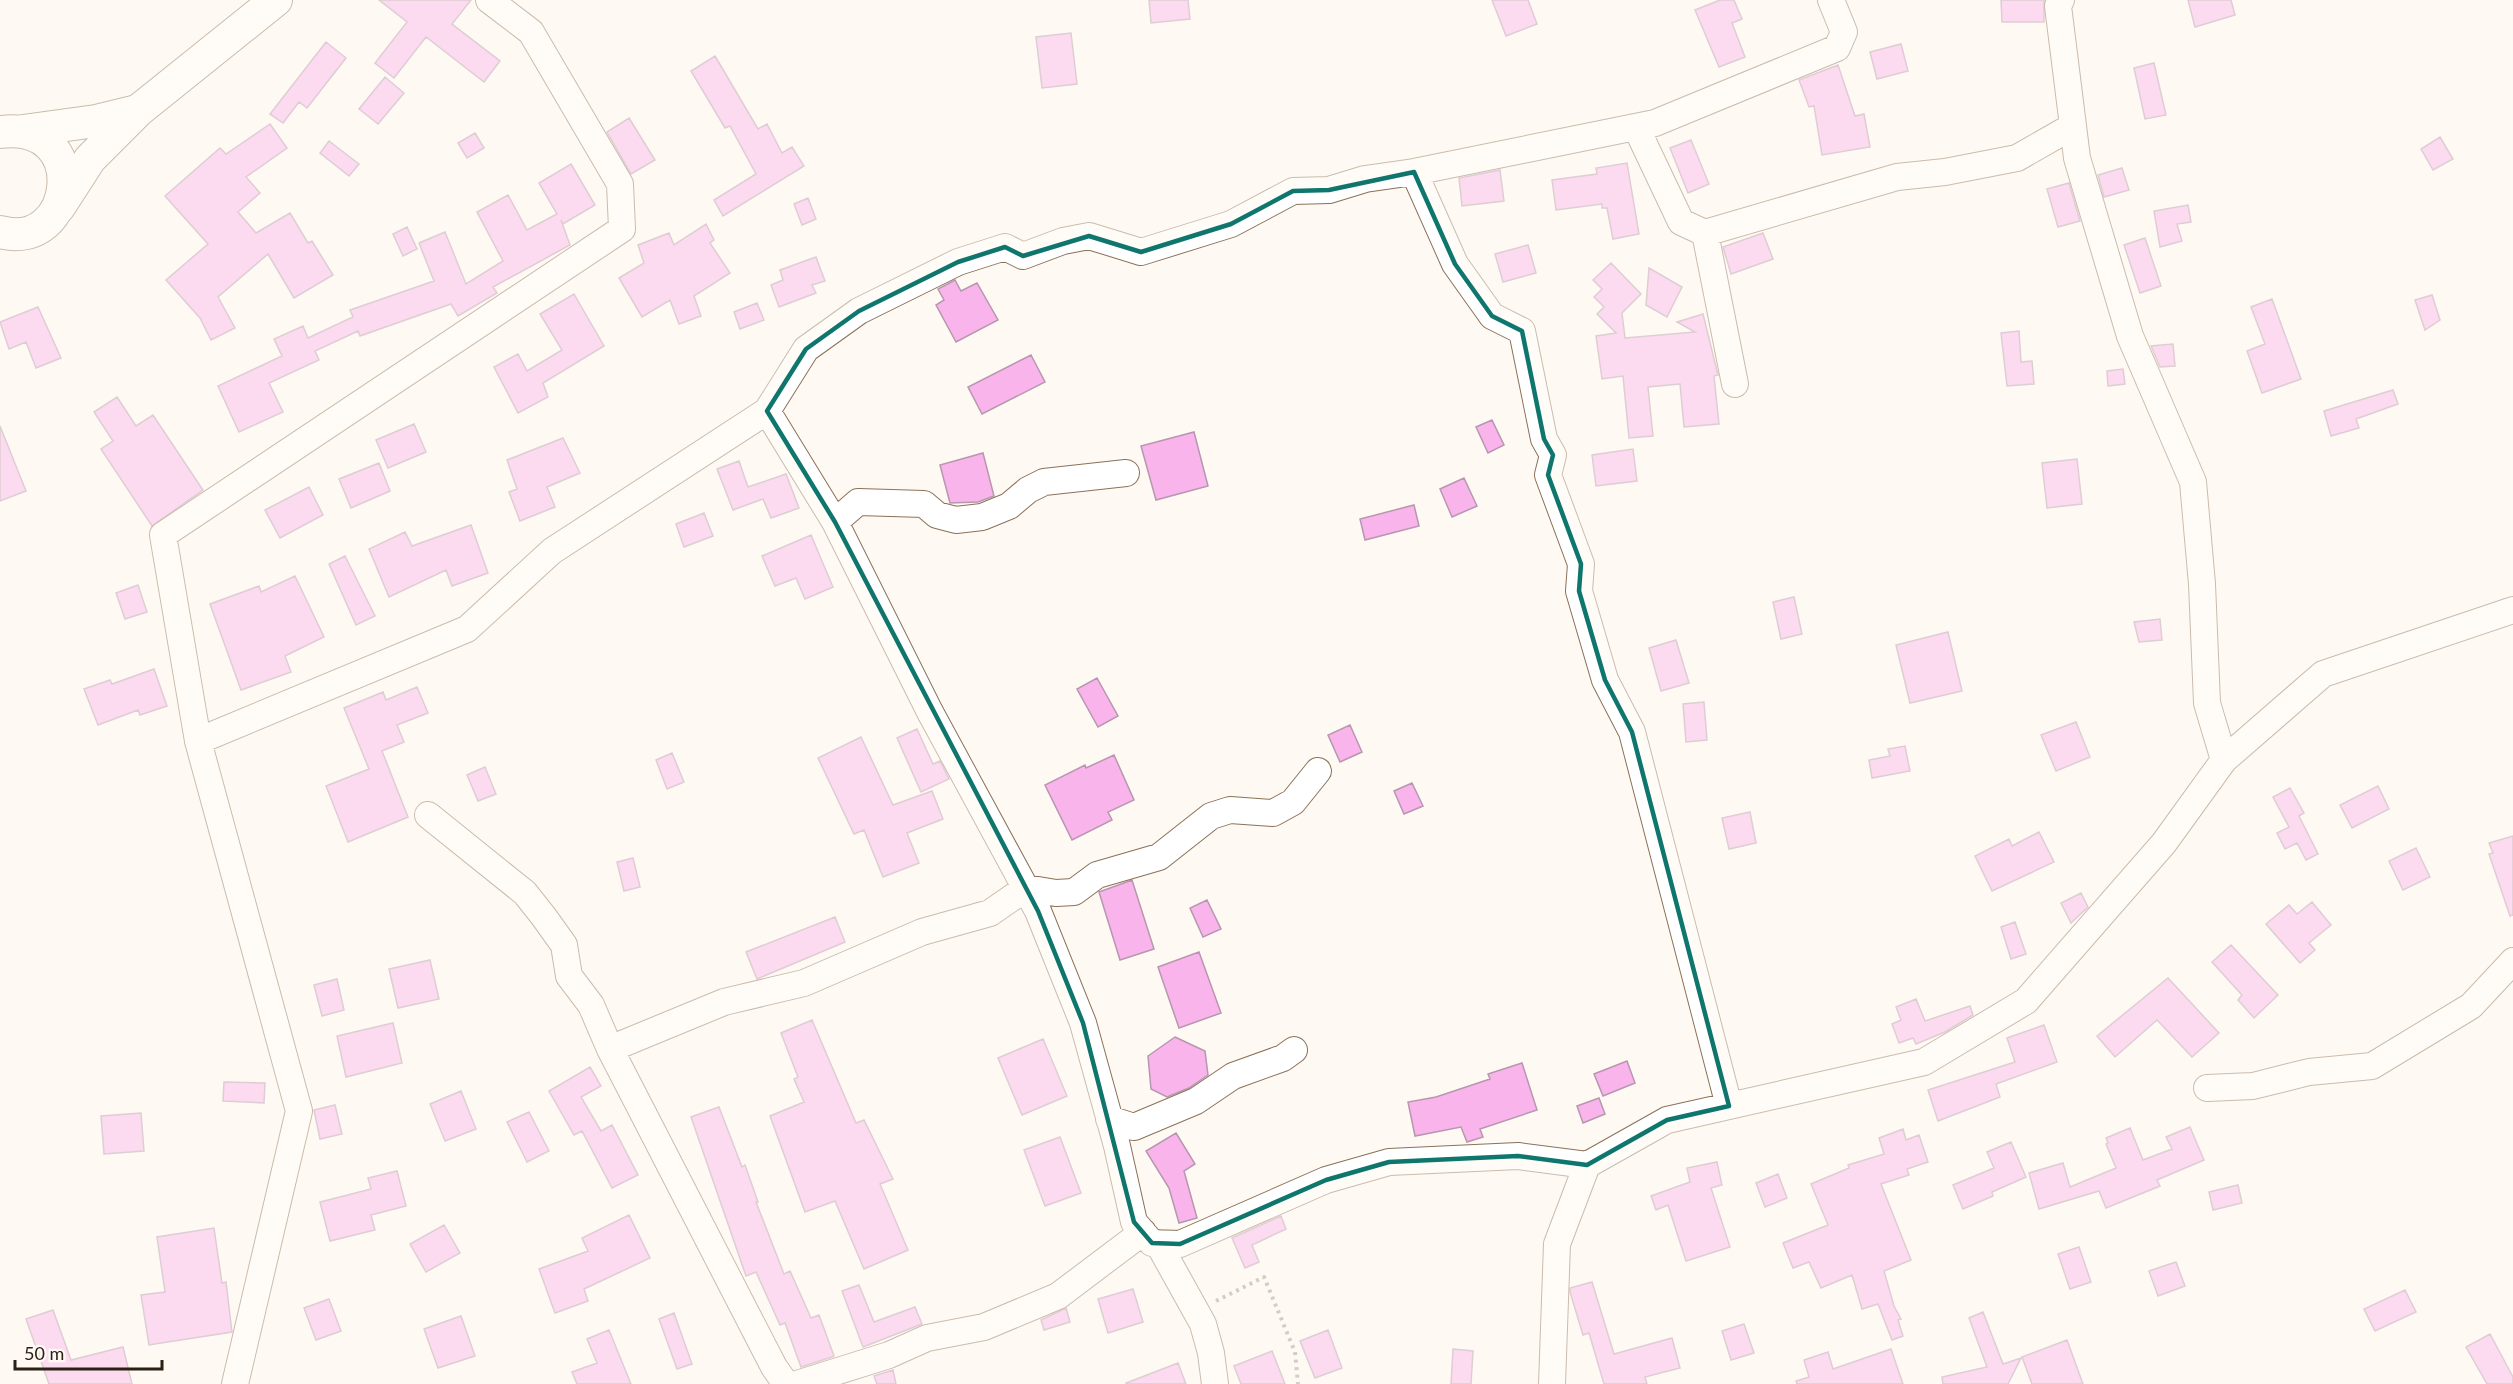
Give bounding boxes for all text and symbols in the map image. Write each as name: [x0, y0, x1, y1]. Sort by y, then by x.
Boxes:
scale bar: [15, 1333, 162, 1371]
text: 50 m: [24, 1342, 64, 1364]

